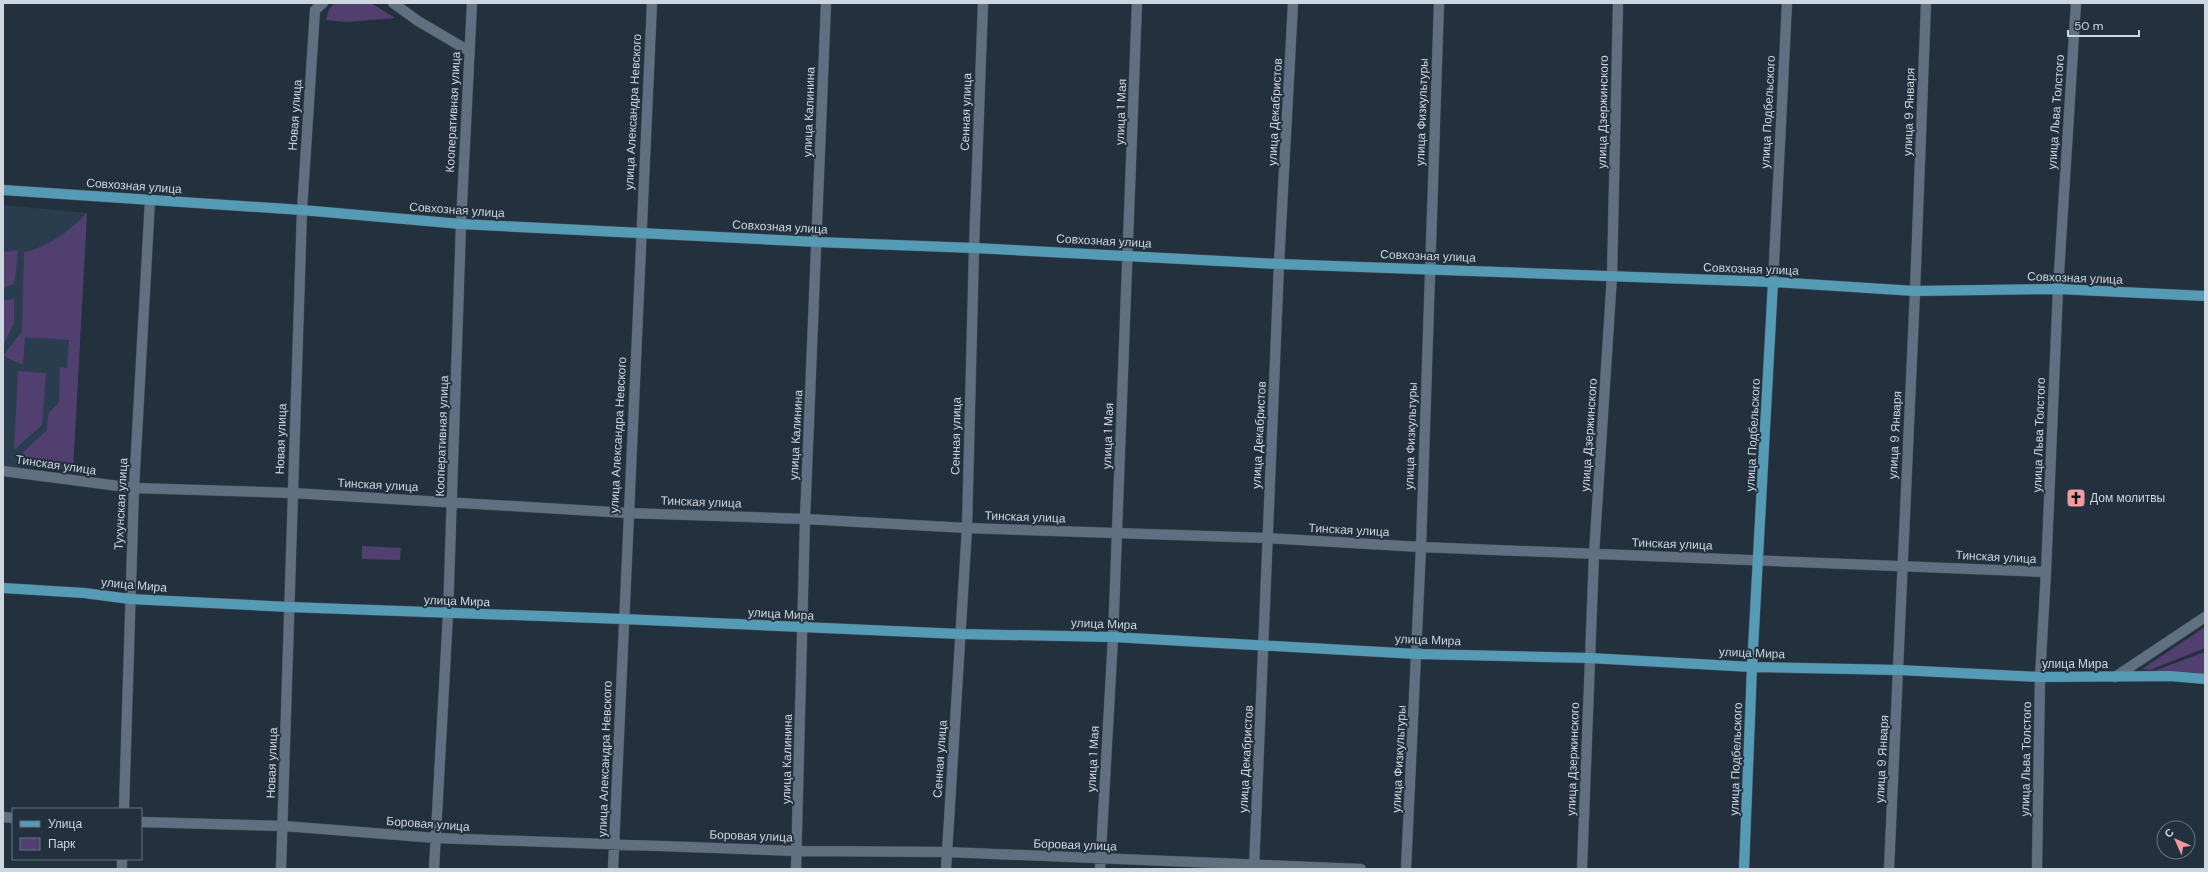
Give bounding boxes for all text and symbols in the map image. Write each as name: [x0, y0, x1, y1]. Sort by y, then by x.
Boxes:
scale bar: [2068, 12, 2139, 38]
text: 50 m: [2074, 18, 2103, 34]
street label: улица Александра Невского: [621, 33, 645, 191]
street label: Кооперативная улица: [442, 51, 464, 173]
street label: улица Льва Толстого: [2044, 54, 2068, 170]
street label: улица Дзержинского: [1594, 55, 1612, 169]
street label: улица Подбельского: [1757, 55, 1779, 169]
street label: улица Декабристов: [1264, 58, 1286, 166]
street label: улица Физкультуры: [1412, 58, 1432, 166]
street label: улица Калинина: [799, 66, 819, 157]
street label: улица 9 Января: [1899, 68, 1919, 156]
street label: Сенная улица: [957, 72, 975, 151]
street label: Новая улица: [285, 79, 305, 151]
street label: улица 1 Мая: [1112, 79, 1130, 145]
street label: Совхозная улица: [86, 175, 183, 197]
street label: Совхозная улица: [409, 199, 506, 221]
street label: Совхозная улица: [732, 217, 828, 238]
street label: Совхозная улица: [1056, 231, 1152, 252]
street label: Совхозная улица: [1380, 246, 1476, 266]
street label: Совхозная улица: [1703, 259, 1799, 279]
street label: Совхозная улица: [2027, 268, 2123, 288]
street label: улица Александра Невского: [606, 356, 630, 514]
street label: Кооперативная улица: [432, 375, 452, 497]
street label: улица Дзержинского: [1577, 377, 1601, 492]
street label: улица Льва Толстого: [2029, 377, 2049, 493]
street label: улица Подбельского: [1742, 378, 1764, 492]
street label: улица Декабристов: [1248, 381, 1270, 489]
street label: улица Физкультуры: [1401, 382, 1421, 490]
street label: улица Калинина: [786, 389, 806, 480]
street label: улица 9 Января: [1885, 391, 1905, 479]
street label: Сенная улица: [947, 397, 965, 475]
street label: Новая улица: [272, 403, 290, 475]
street label: улица 1 Мая: [1099, 403, 1117, 469]
street label: Тинская улица: [15, 451, 98, 479]
street label: Тухунская улица: [111, 457, 131, 550]
street label: Тинская улица: [337, 475, 419, 495]
church icon: Дом молитвы: [2065, 487, 2087, 509]
place label: Дом молитвы: [2090, 490, 2165, 506]
street label: Тинская улица: [660, 493, 742, 511]
street label: Тинская улица: [984, 508, 1066, 526]
street label: Тинская улица: [1308, 520, 1390, 540]
street label: Тинская улица: [1631, 535, 1713, 553]
street label: Тинская улица: [1955, 547, 2037, 567]
street label: улица Мира: [100, 574, 168, 596]
street label: улица Мира: [424, 592, 491, 610]
street label: улица Мира: [748, 604, 815, 624]
street label: улица Мира: [1071, 615, 1138, 633]
street label: улица Мира: [1395, 631, 1462, 649]
street label: улица Мира: [1719, 644, 1786, 662]
street label: улица Мира: [2042, 656, 2108, 672]
street label: улица Александра Невского: [594, 680, 616, 837]
street label: улица Льва Толстого: [2017, 701, 2035, 817]
street label: улица Дзержинского: [1563, 702, 1583, 816]
street label: улица Подбельского: [1726, 702, 1746, 816]
street label: улица Декабристов: [1235, 705, 1257, 813]
street label: улица Физкультуры: [1388, 705, 1410, 813]
street label: улица Калинина: [778, 713, 796, 804]
street label: улица 9 Января: [1872, 715, 1892, 803]
street label: Сенная улица: [929, 719, 951, 798]
street label: улица 1 Мая: [1083, 725, 1103, 793]
street label: Новая улица: [263, 727, 281, 799]
legend: [12, 808, 142, 860]
street label: Боровая улица: [386, 813, 471, 835]
text: Улица: [48, 816, 82, 832]
north arrow: [2156, 820, 2196, 860]
text: С: [2161, 825, 2177, 841]
street label: Боровая улица: [709, 827, 793, 845]
text: Парк: [48, 836, 76, 852]
street label: Боровая улица: [1033, 836, 1117, 854]

